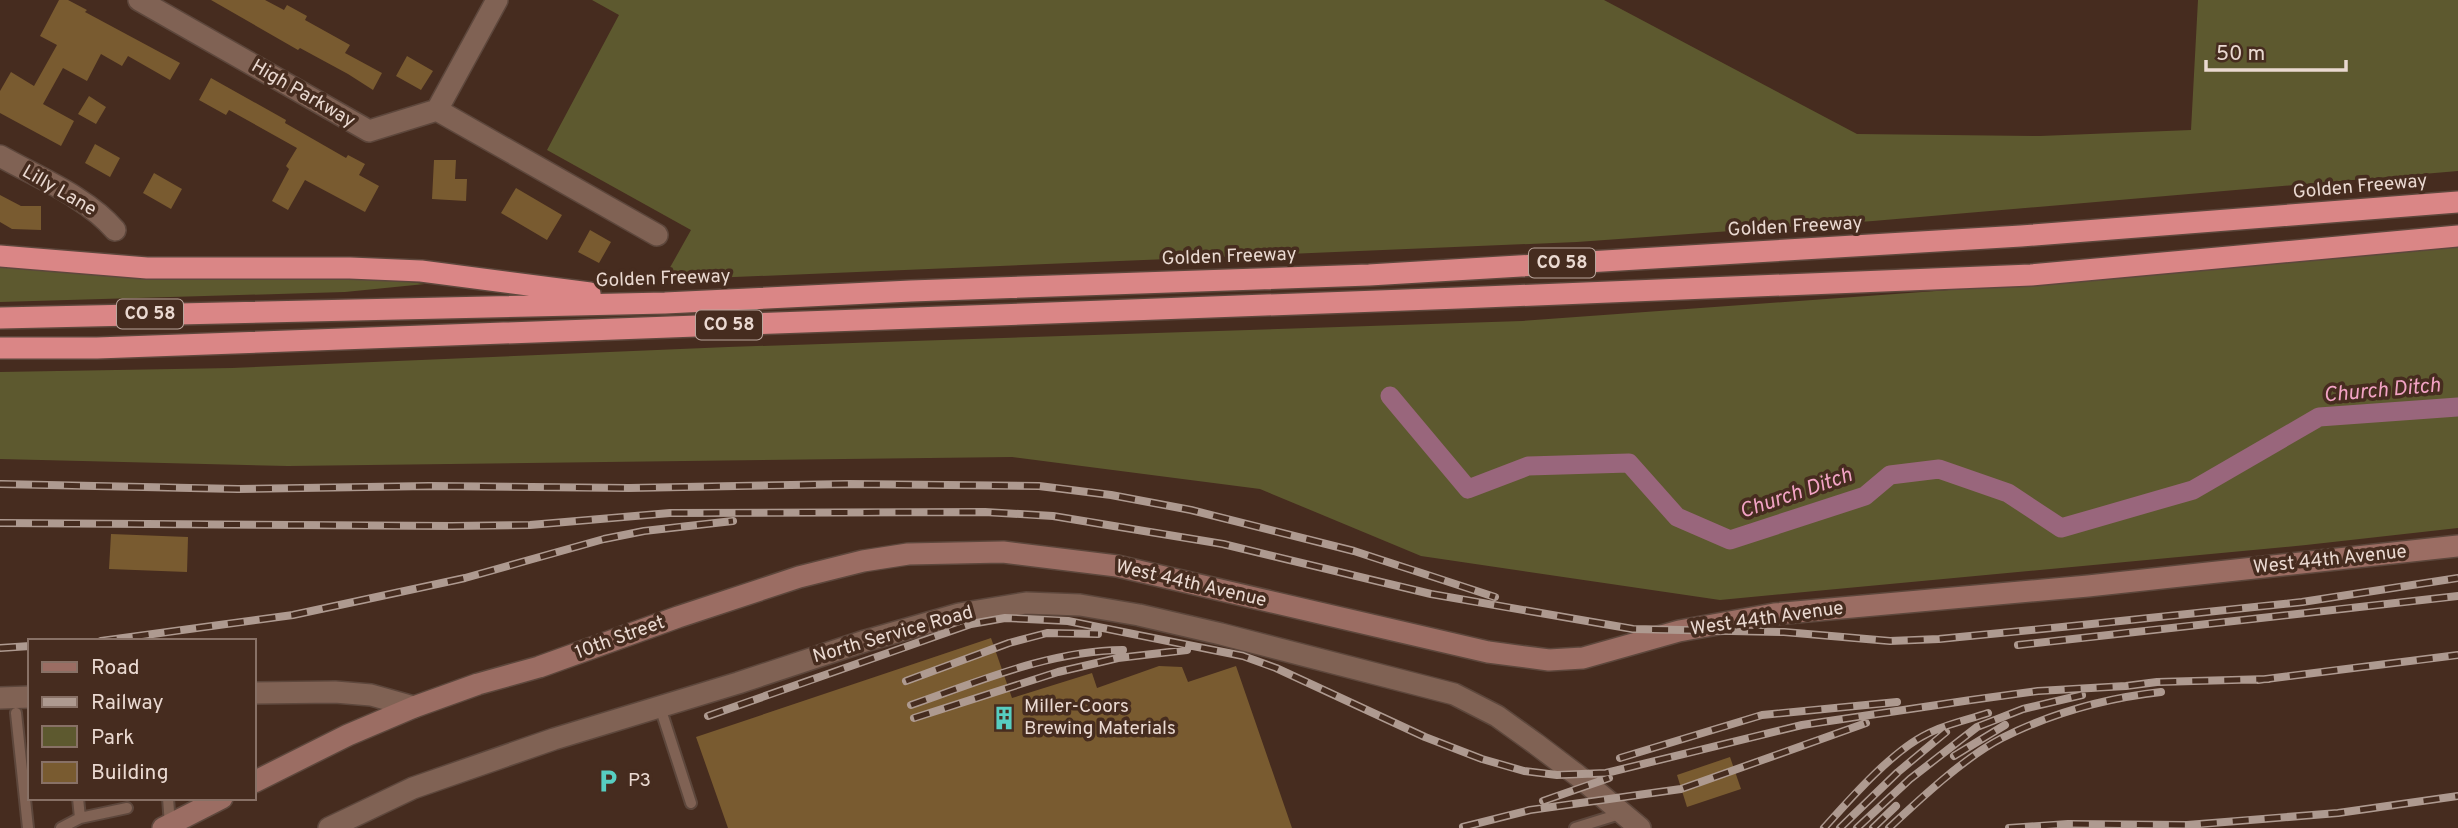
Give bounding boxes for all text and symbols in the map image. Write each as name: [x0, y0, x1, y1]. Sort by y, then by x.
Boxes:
scale bar: [2206, 28, 2346, 72]
text: 50 m: [2216, 41, 2265, 68]
street label: High Parkway: [247, 55, 359, 133]
street label: Lilly Lane: [17, 160, 101, 222]
street label: Golden Freeway: [2292, 169, 2428, 205]
street label: Golden Freeway: [1727, 211, 1863, 243]
street label: Golden Freeway: [1161, 243, 1297, 271]
road number: CO 58: [1529, 248, 1595, 278]
street label: Golden Freeway: [595, 265, 731, 293]
road number: CO 58: [117, 300, 183, 328]
road number: CO 58: [696, 310, 762, 340]
water label: Church Ditch: [2322, 372, 2442, 410]
water label: Church Ditch: [1736, 462, 1856, 526]
street label: West 44th Avenue: [2252, 540, 2408, 580]
street label: West 44th Avenue: [1113, 555, 1269, 613]
street label: West 44th Avenue: [1689, 596, 1845, 642]
street label: North Service Road: [810, 601, 976, 669]
street label: 10th Street: [572, 611, 668, 665]
legend: [28, 639, 256, 800]
text: Road: [91, 655, 140, 682]
text: Railway: [91, 690, 164, 717]
place label: Miller-Coors Brewing Materials: [1024, 695, 1176, 741]
building icon: Miller-Coors Brewing Materials: [990, 704, 1018, 732]
text: Park: [91, 725, 134, 752]
text: Building: [91, 760, 169, 787]
parking icon: P3: [594, 767, 622, 795]
place label: P3: [628, 769, 651, 793]

